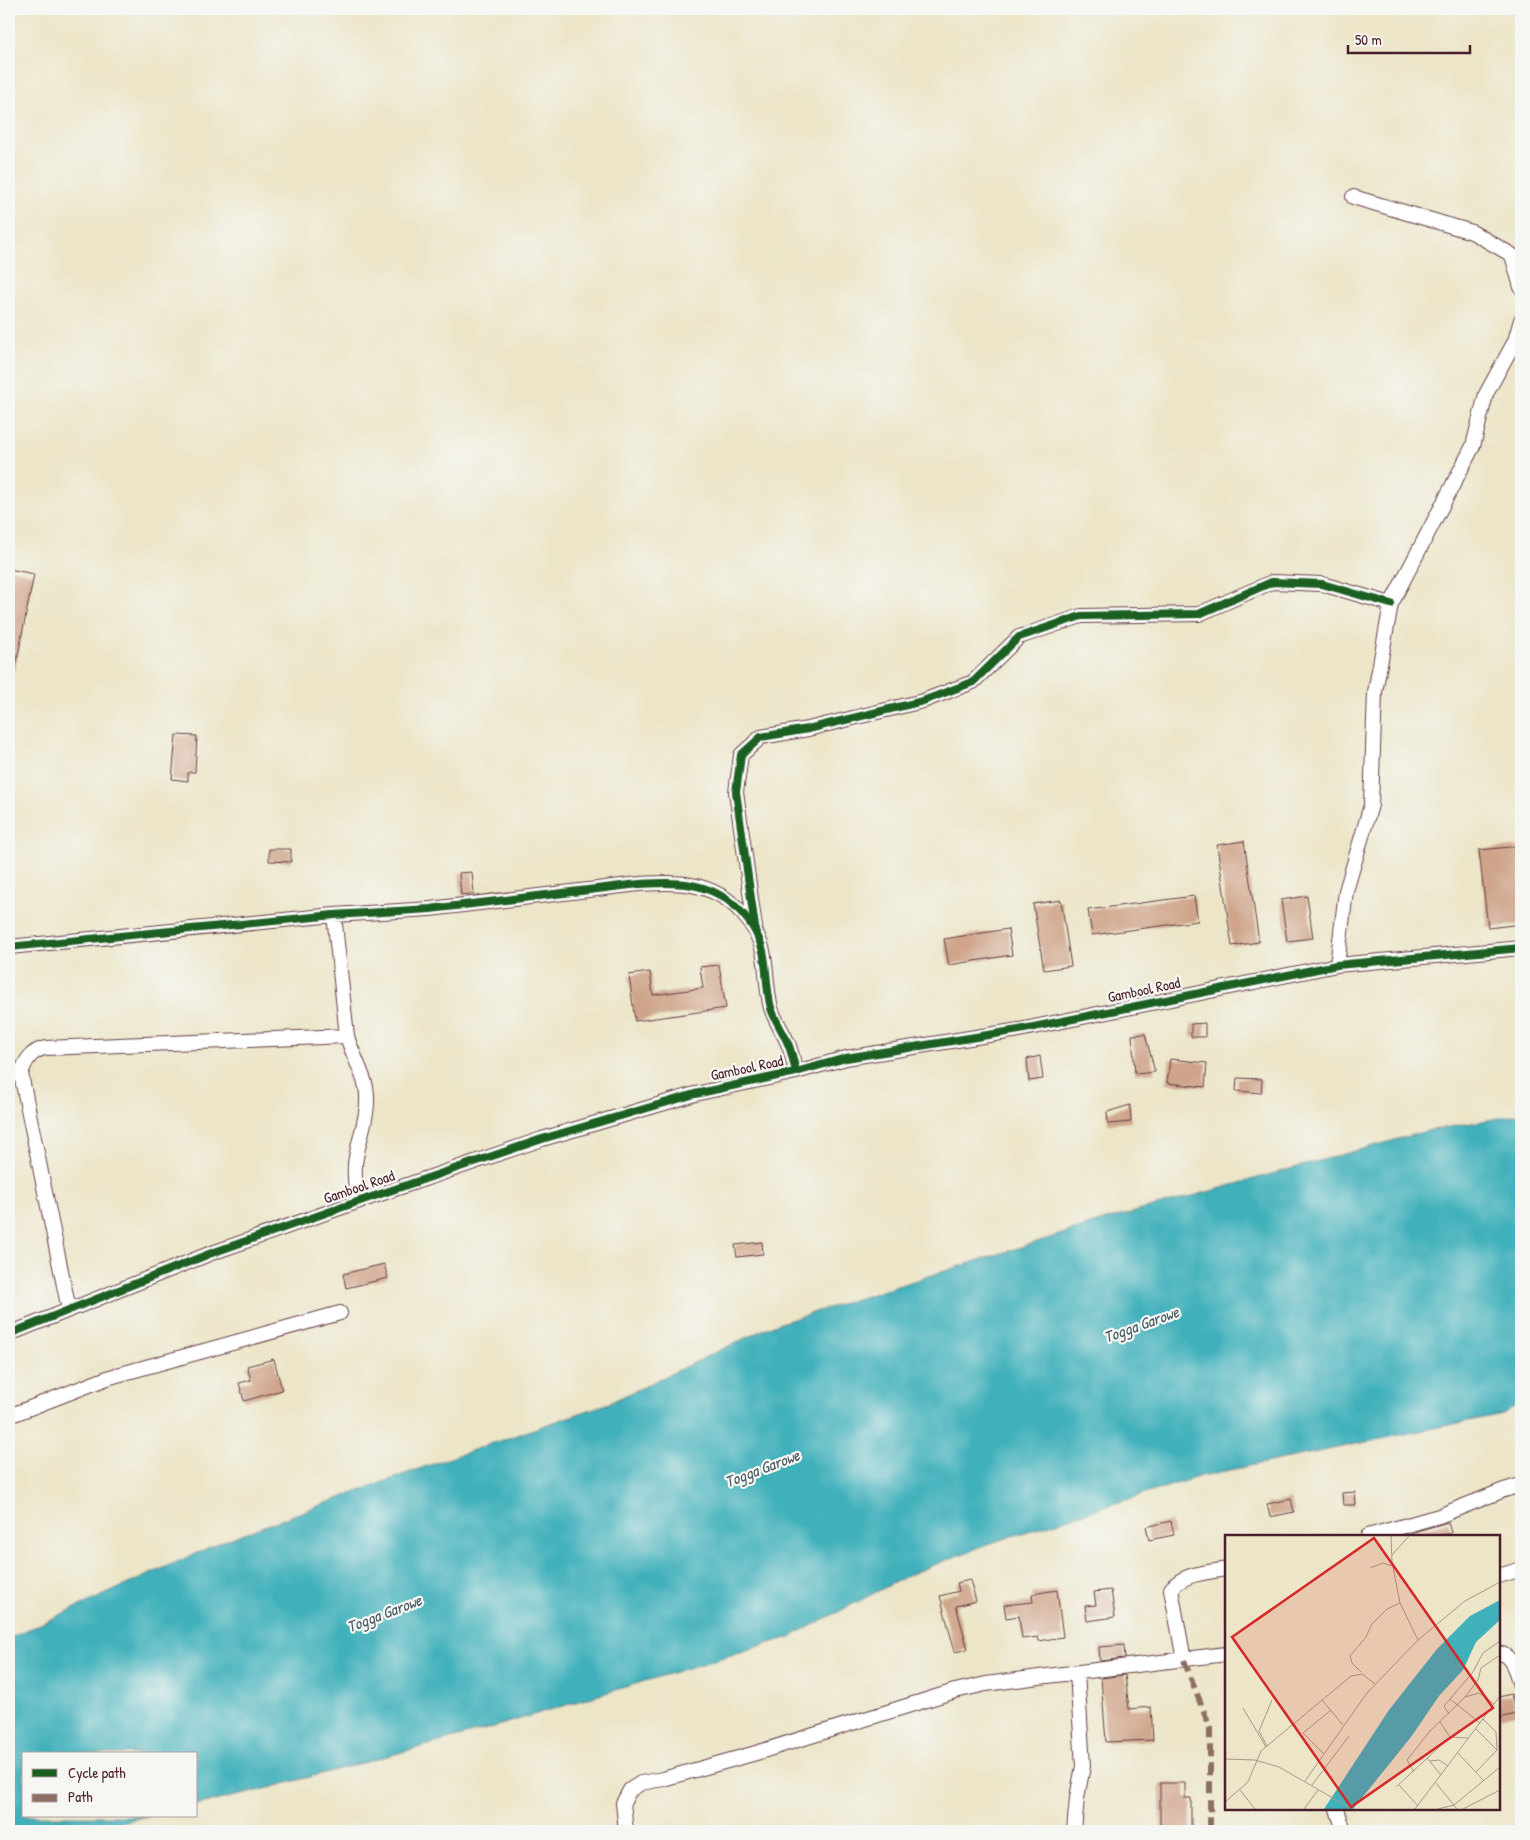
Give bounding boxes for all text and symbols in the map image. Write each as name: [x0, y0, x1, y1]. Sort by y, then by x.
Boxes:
scale bar: [1348, 22, 1470, 54]
text: 50 m: [1355, 29, 1382, 50]
street label: Gambool Road: [1106, 972, 1182, 1007]
street label: Gambool Road: [709, 1050, 785, 1085]
street label: Gambool Road: [321, 1165, 397, 1208]
water label: Togga Garowe: [1100, 1300, 1182, 1348]
water label: Togga Garowe: [721, 1443, 803, 1492]
inset map: [1225, 1535, 1500, 1810]
water label: Togga Garowe: [343, 1588, 425, 1637]
legend: [22, 1752, 198, 1818]
text: Cycle path: [68, 1762, 126, 1783]
text: Path: [68, 1786, 93, 1807]

